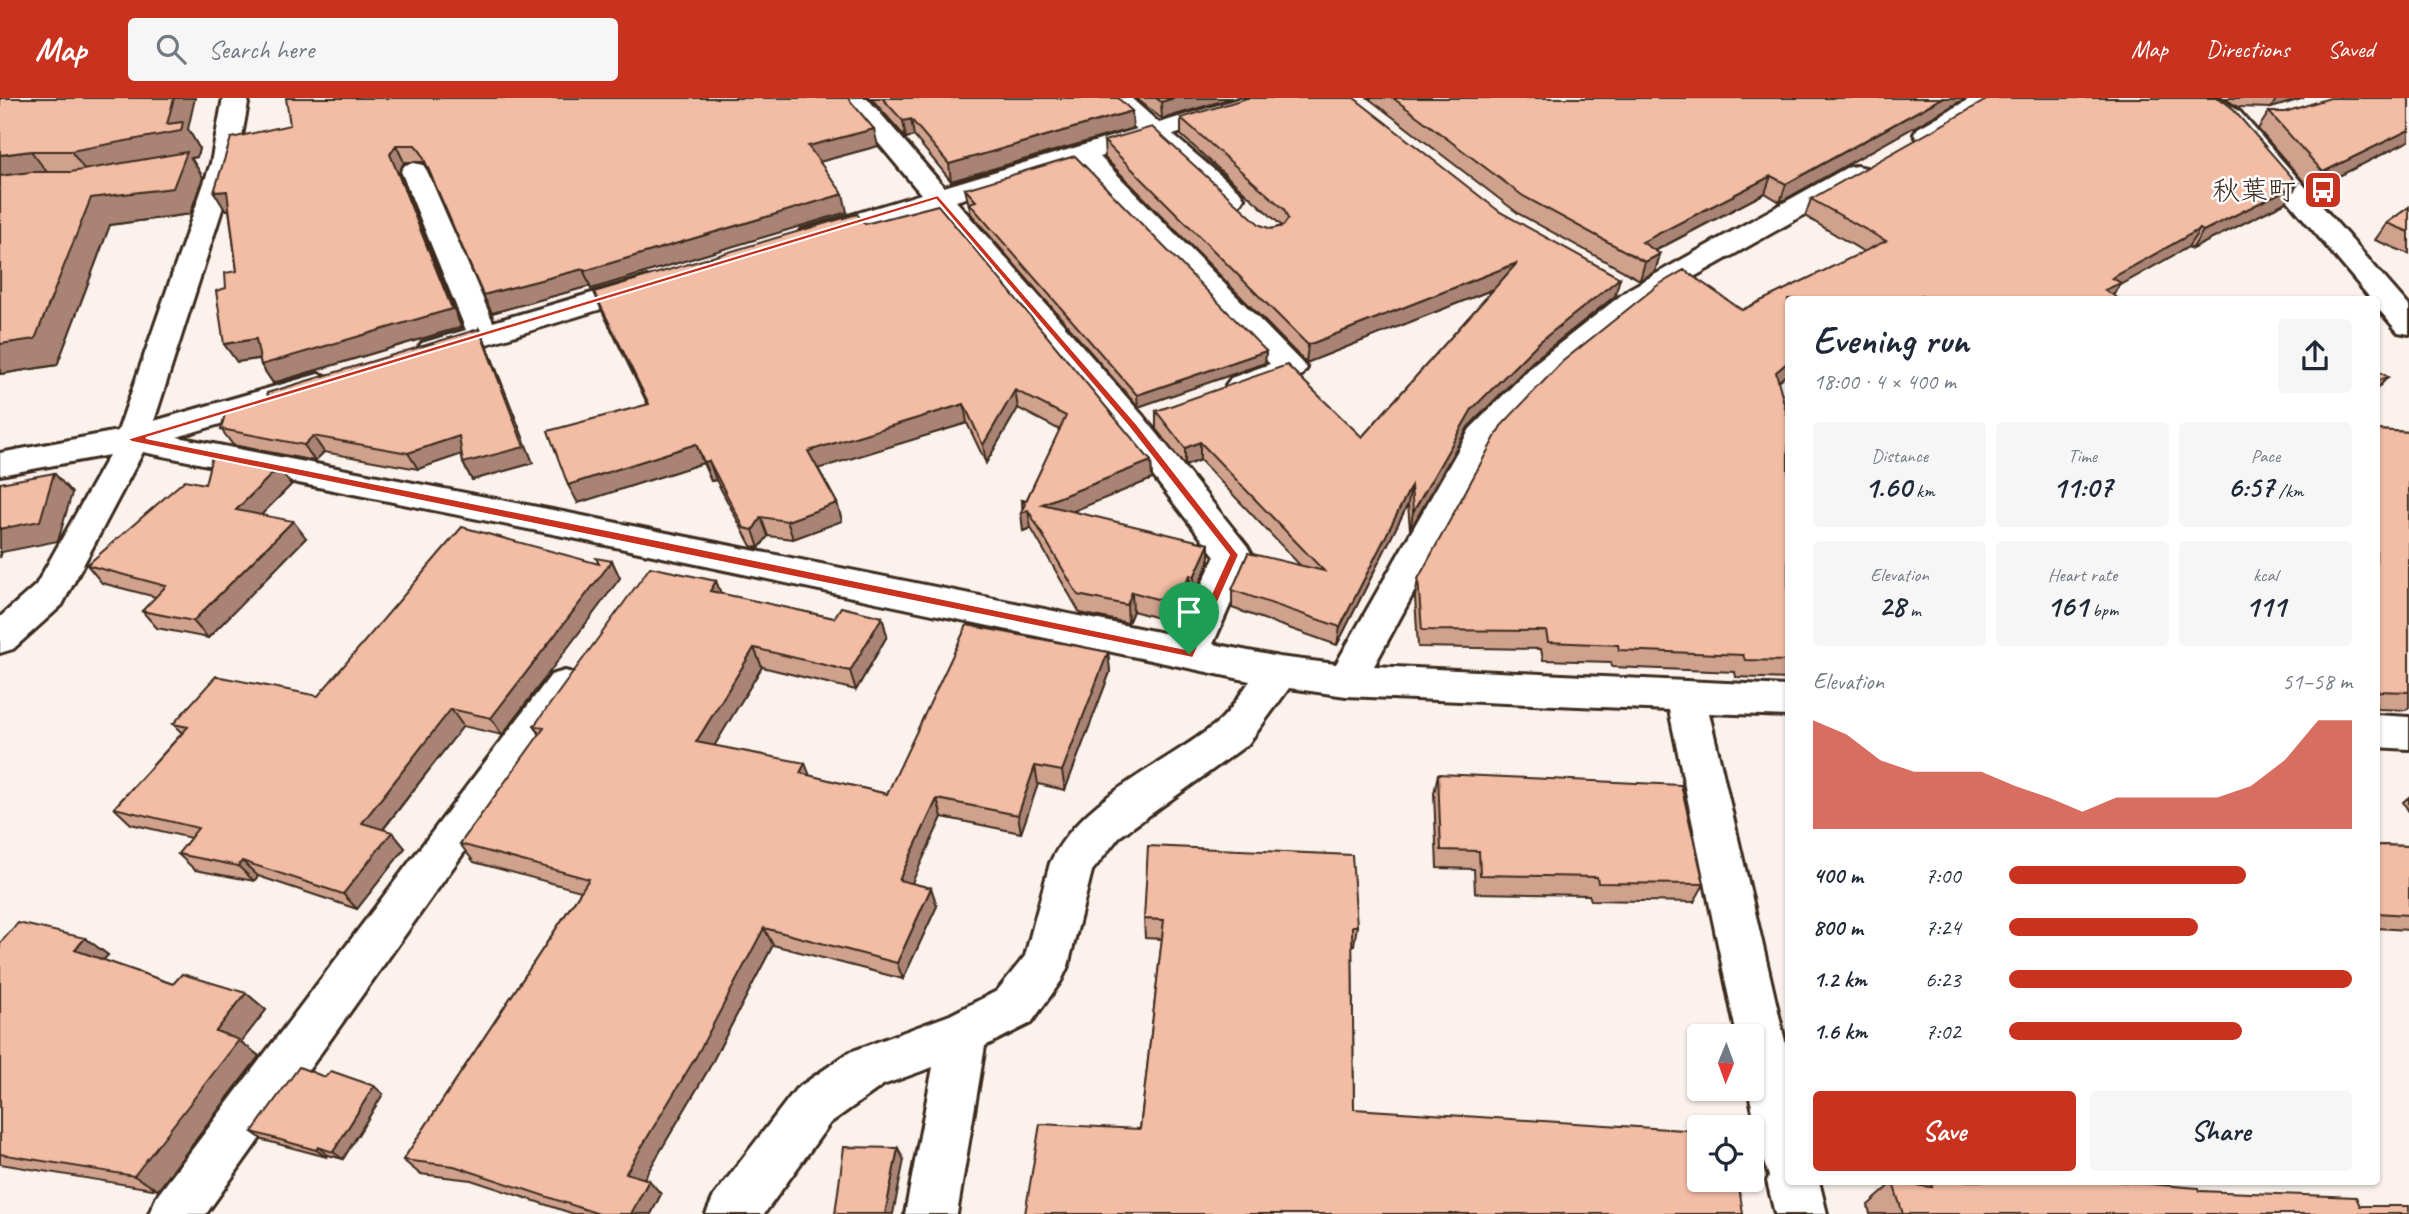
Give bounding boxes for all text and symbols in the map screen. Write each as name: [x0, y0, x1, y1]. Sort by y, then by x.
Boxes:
search box: [128, 18, 618, 81]
text: Map: [35, 28, 86, 70]
icon: search: [152, 30, 190, 68]
text: Search here: [208, 33, 314, 66]
text: Map: [2131, 34, 2168, 64]
text: Directions: [2206, 34, 2289, 64]
text: Saved: [2327, 34, 2374, 64]
bus stop icon: 秋葉町: [2302, 169, 2344, 211]
place label: 秋葉町: [2212, 173, 2296, 208]
text: Evening run: [1813, 317, 1969, 364]
button: share: [2278, 319, 2352, 393]
text: 18:00 · 4 × 400 m: [1813, 367, 1956, 396]
text: Distance: [1871, 444, 1928, 468]
text: Time: [2068, 444, 2097, 468]
text: Pace: [2251, 444, 2280, 468]
text: 1.60: [1864, 468, 1911, 506]
text: 11:07: [2053, 468, 2112, 506]
text: 6:57: [2228, 468, 2274, 506]
text: km: [1911, 479, 1935, 503]
text: /km: [2274, 479, 2303, 503]
text: Elevation: [1870, 563, 1929, 587]
text: Heart rate: [2048, 563, 2117, 587]
text: kcal: [2253, 563, 2278, 587]
pin: [1159, 582, 1219, 654]
text: 28: [1878, 587, 1905, 625]
text: 161: [2047, 587, 2088, 625]
text: 111: [2245, 587, 2286, 625]
icon: arrive: [1170, 593, 1208, 631]
text: m: [1905, 598, 1921, 622]
text: bpm: [2088, 598, 2118, 622]
text: Elevation: [1813, 667, 1884, 696]
text: 51–58 m: [2282, 667, 2352, 696]
text: 400 m: [1813, 861, 1863, 890]
text: 7:00: [1925, 861, 1961, 890]
text: 800 m: [1813, 913, 1863, 942]
text: 7:24: [1925, 913, 1961, 942]
text: 1.2 km: [1813, 965, 1867, 994]
text: 6:23: [1925, 965, 1961, 994]
text: 1.6 km: [1813, 1017, 1867, 1046]
text: 7:02: [1925, 1017, 1961, 1046]
north arrow: [1687, 1024, 1764, 1101]
map controls: [1687, 1024, 1764, 1192]
button: Save: [1813, 1091, 2076, 1171]
button: Share: [2090, 1091, 2352, 1171]
button: locate: [1687, 1115, 1764, 1192]

